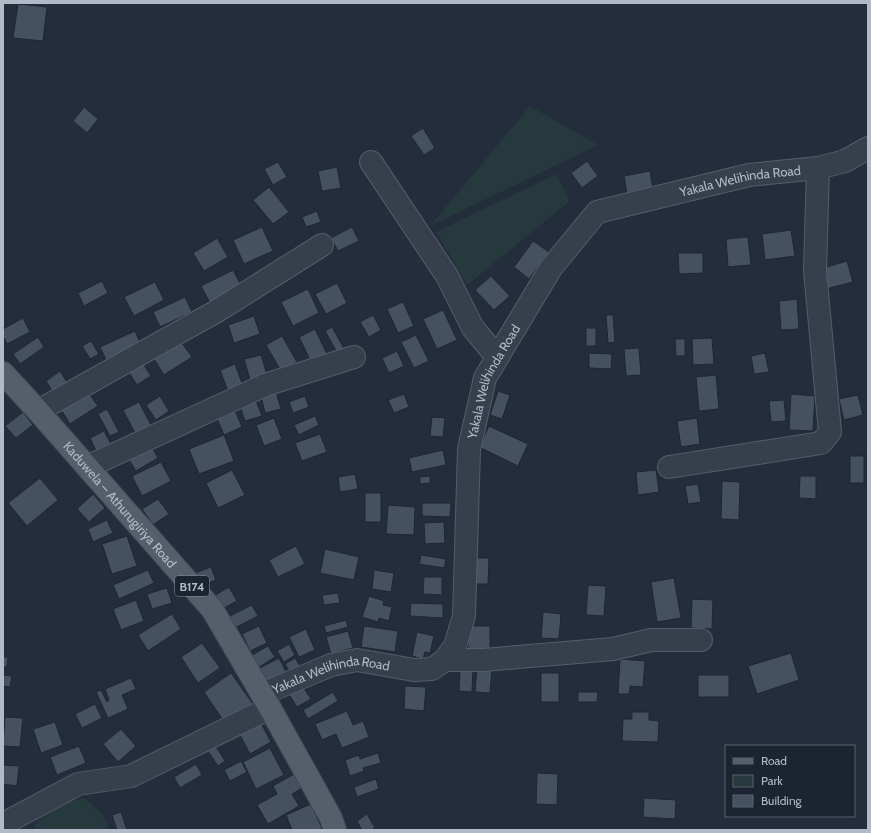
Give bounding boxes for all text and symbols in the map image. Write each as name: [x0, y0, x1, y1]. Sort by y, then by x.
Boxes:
street label: Yakala Welihinda Road: [677, 162, 801, 200]
street label: Yakala Welihinda Road: [463, 321, 523, 441]
street label: Kaduwela – Athurugiriya Road: [60, 438, 180, 571]
road number: B174: [175, 576, 209, 596]
street label: Yakala Welihinda Road: [269, 652, 391, 697]
legend: [725, 745, 855, 817]
text: Road: [761, 753, 787, 768]
text: Park: [761, 773, 783, 788]
text: Building: [761, 793, 803, 808]

